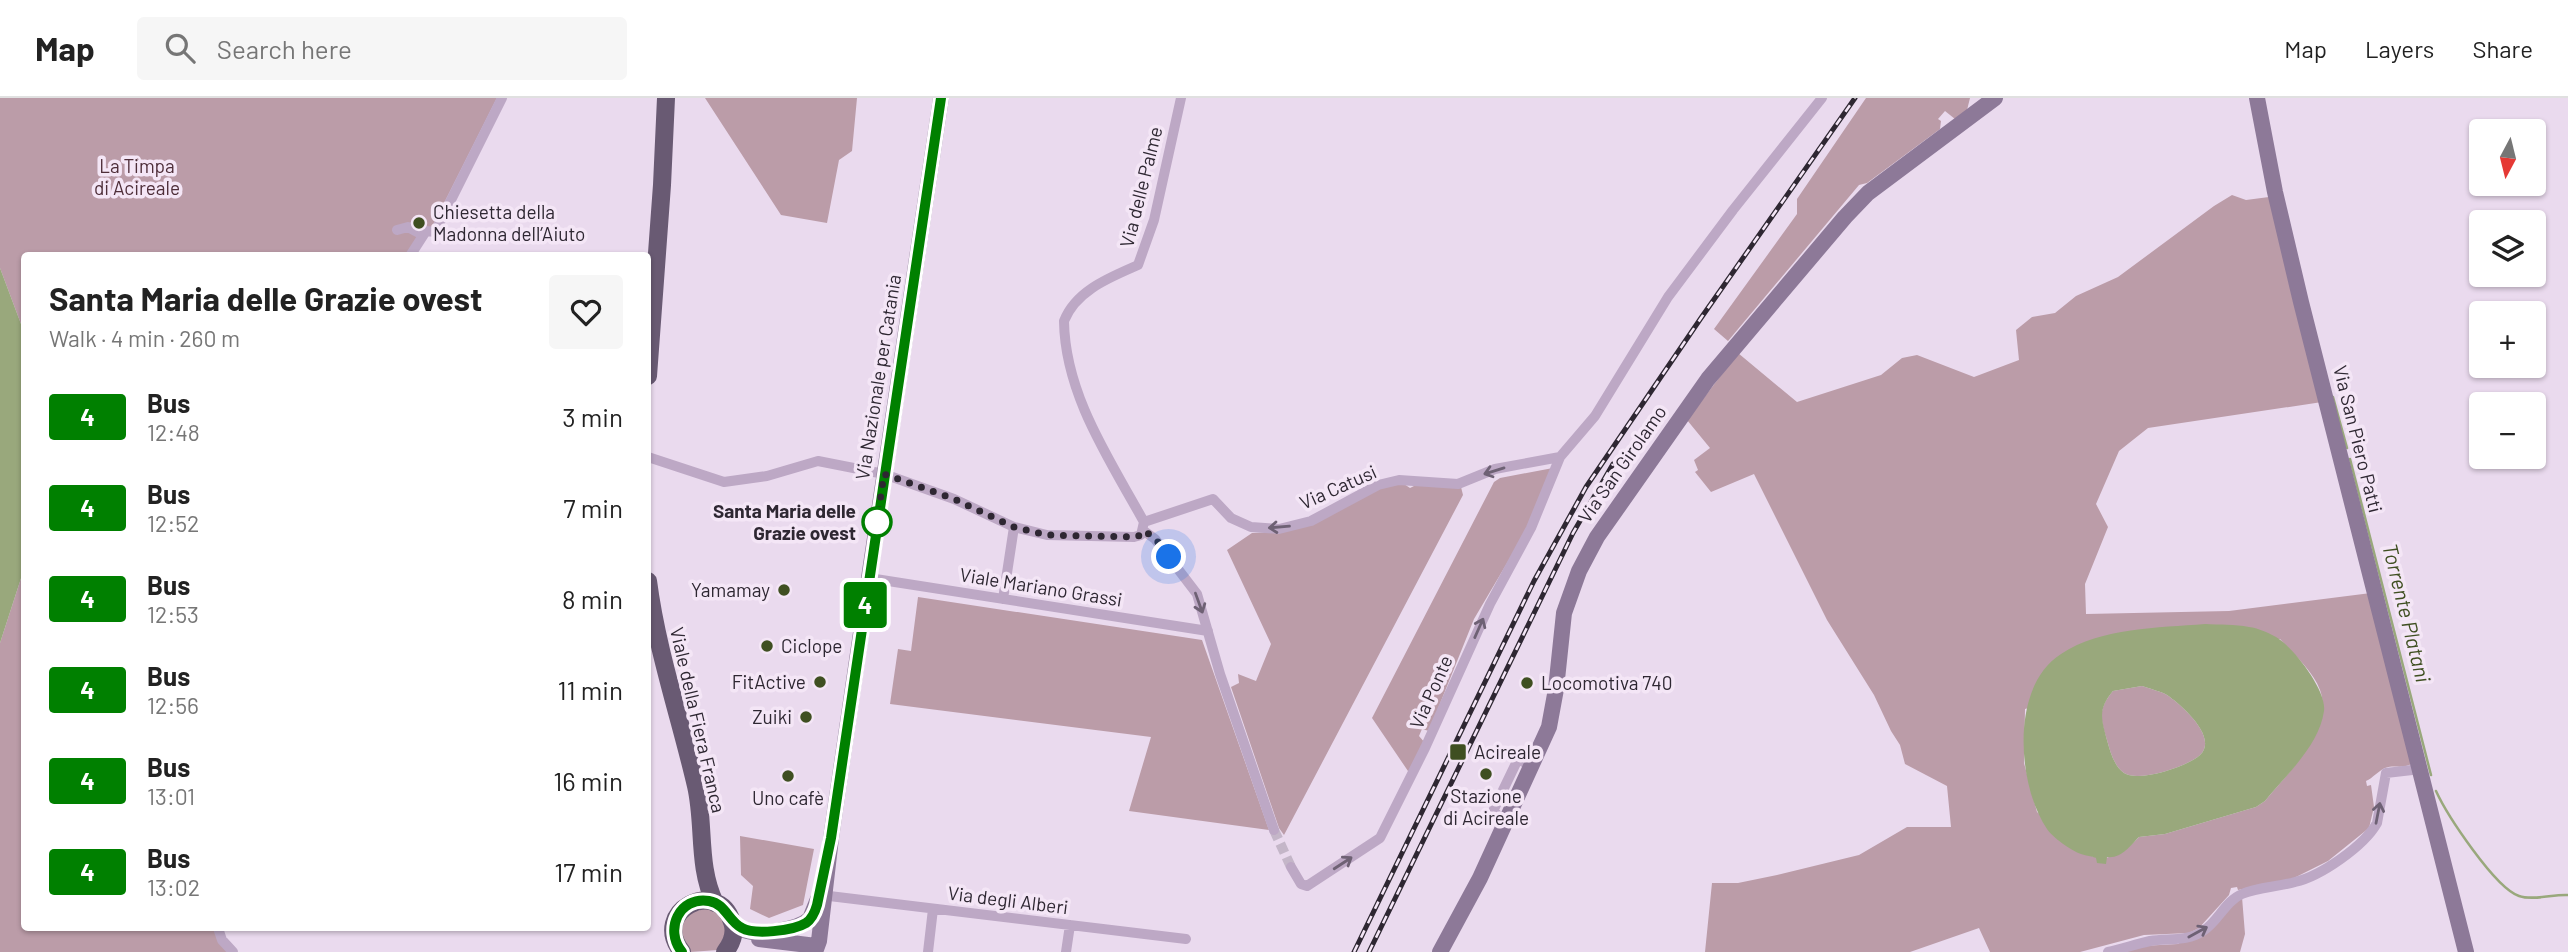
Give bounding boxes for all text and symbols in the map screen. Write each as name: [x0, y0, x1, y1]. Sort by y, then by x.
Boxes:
search box: [137, 17, 627, 80]
text: Map: [35, 28, 95, 68]
icon: search: [161, 29, 199, 67]
text: Search here: [217, 33, 352, 64]
text: Map: [2284, 34, 2327, 63]
text: Layers: [2365, 34, 2434, 63]
text: Share: [2472, 34, 2533, 63]
north arrow: [2469, 119, 2546, 196]
map controls: [2469, 119, 2546, 469]
street label: Via delle Palme: [1114, 124, 1167, 250]
park label: La Timpa di Acireale: [94, 154, 180, 199]
place label: Chiesetta della Madonna dell’Aiuto: [433, 200, 585, 245]
button: layers: [2469, 210, 2546, 287]
marker: Chiesetta della Madonna dell’Aiuto: [411, 215, 427, 231]
street label: Via Nazionale per Catania: [850, 273, 905, 481]
button: heart: [549, 275, 623, 349]
text: Santa Maria delle Grazie ovest: [49, 278, 483, 318]
button: +: [2469, 301, 2546, 378]
text: Walk · 4 min · 260 m: [49, 324, 240, 352]
street label: Via San Piero Patti: [2329, 363, 2388, 515]
text: Bus: [147, 387, 190, 418]
button: −: [2469, 392, 2546, 469]
text: 3 min: [562, 401, 623, 432]
street label: Via San Girolamo: [1573, 401, 1671, 527]
text: 4: [80, 402, 95, 431]
text: 12:48: [147, 418, 200, 446]
street label: Via Catusi: [1296, 459, 1380, 514]
one-way arrow: [1483, 465, 1505, 478]
text: Bus: [147, 478, 190, 509]
text: 7 min: [563, 492, 623, 523]
text: 4: [80, 493, 95, 522]
place label: Santa Maria delle Grazie ovest: [713, 499, 856, 544]
marker: Santa Maria delle Grazie ovest: [862, 507, 892, 537]
text: 12:52: [147, 509, 199, 537]
one-way arrow: [1268, 521, 1291, 534]
your location: [1151, 539, 1186, 574]
water label: Torrente Platani: [2378, 541, 2437, 685]
street label: Viale Mariano Grassi: [958, 562, 1124, 611]
text: Bus: [147, 569, 190, 600]
place label: Yamamay: [691, 578, 770, 601]
marker: Yamamay: [776, 582, 792, 598]
line badge: 4: [842, 582, 888, 628]
text: 8 min: [562, 583, 623, 614]
text: 4: [80, 584, 95, 613]
text: 4: [858, 590, 872, 619]
one-way arrow: [1194, 592, 1206, 614]
text: 12:53: [147, 600, 199, 628]
one-way arrow: [1473, 618, 1486, 640]
street label: Viale della Fiera Franca: [666, 625, 731, 815]
place label: Ciclope: [781, 634, 842, 657]
marker: Ciclope: [759, 638, 775, 654]
street label: Via Ponte: [1404, 652, 1457, 732]
text: Bus: [147, 660, 190, 691]
place label: FitActive: [732, 670, 806, 693]
place label: Locomotiva 740: [1541, 671, 1672, 694]
text: 11 min: [557, 674, 623, 705]
marker: FitActive: [812, 674, 828, 690]
text: 4: [80, 675, 95, 704]
marker: Locomotiva 740: [1519, 675, 1535, 691]
text: 12:56: [147, 691, 199, 719]
place label: Zuiki: [752, 705, 792, 728]
marker: Zuiki: [798, 709, 814, 725]
place label: Acireale: [1474, 740, 1541, 763]
marker: Acireale: [1448, 742, 1468, 762]
text: Bus: [147, 751, 190, 782]
text: 16 min: [553, 765, 623, 796]
text: 4: [80, 766, 95, 795]
marker: Stazione di Acireale: [1478, 766, 1494, 782]
marker: Uno cafè: [780, 768, 796, 784]
text: 13:01: [147, 782, 195, 810]
place label: Stazione di Acireale: [1443, 784, 1529, 829]
place label: Uno cafè: [752, 786, 824, 809]
one-way arrow: [2372, 802, 2385, 825]
text: Bus: [147, 842, 190, 873]
one-way arrow: [1332, 855, 1352, 869]
text: 17 min: [554, 856, 623, 887]
text: 4: [80, 857, 95, 886]
text: 13:02: [147, 873, 200, 901]
street label: Via degli Alberi: [946, 881, 1070, 918]
one-way arrow: [2187, 925, 2207, 939]

